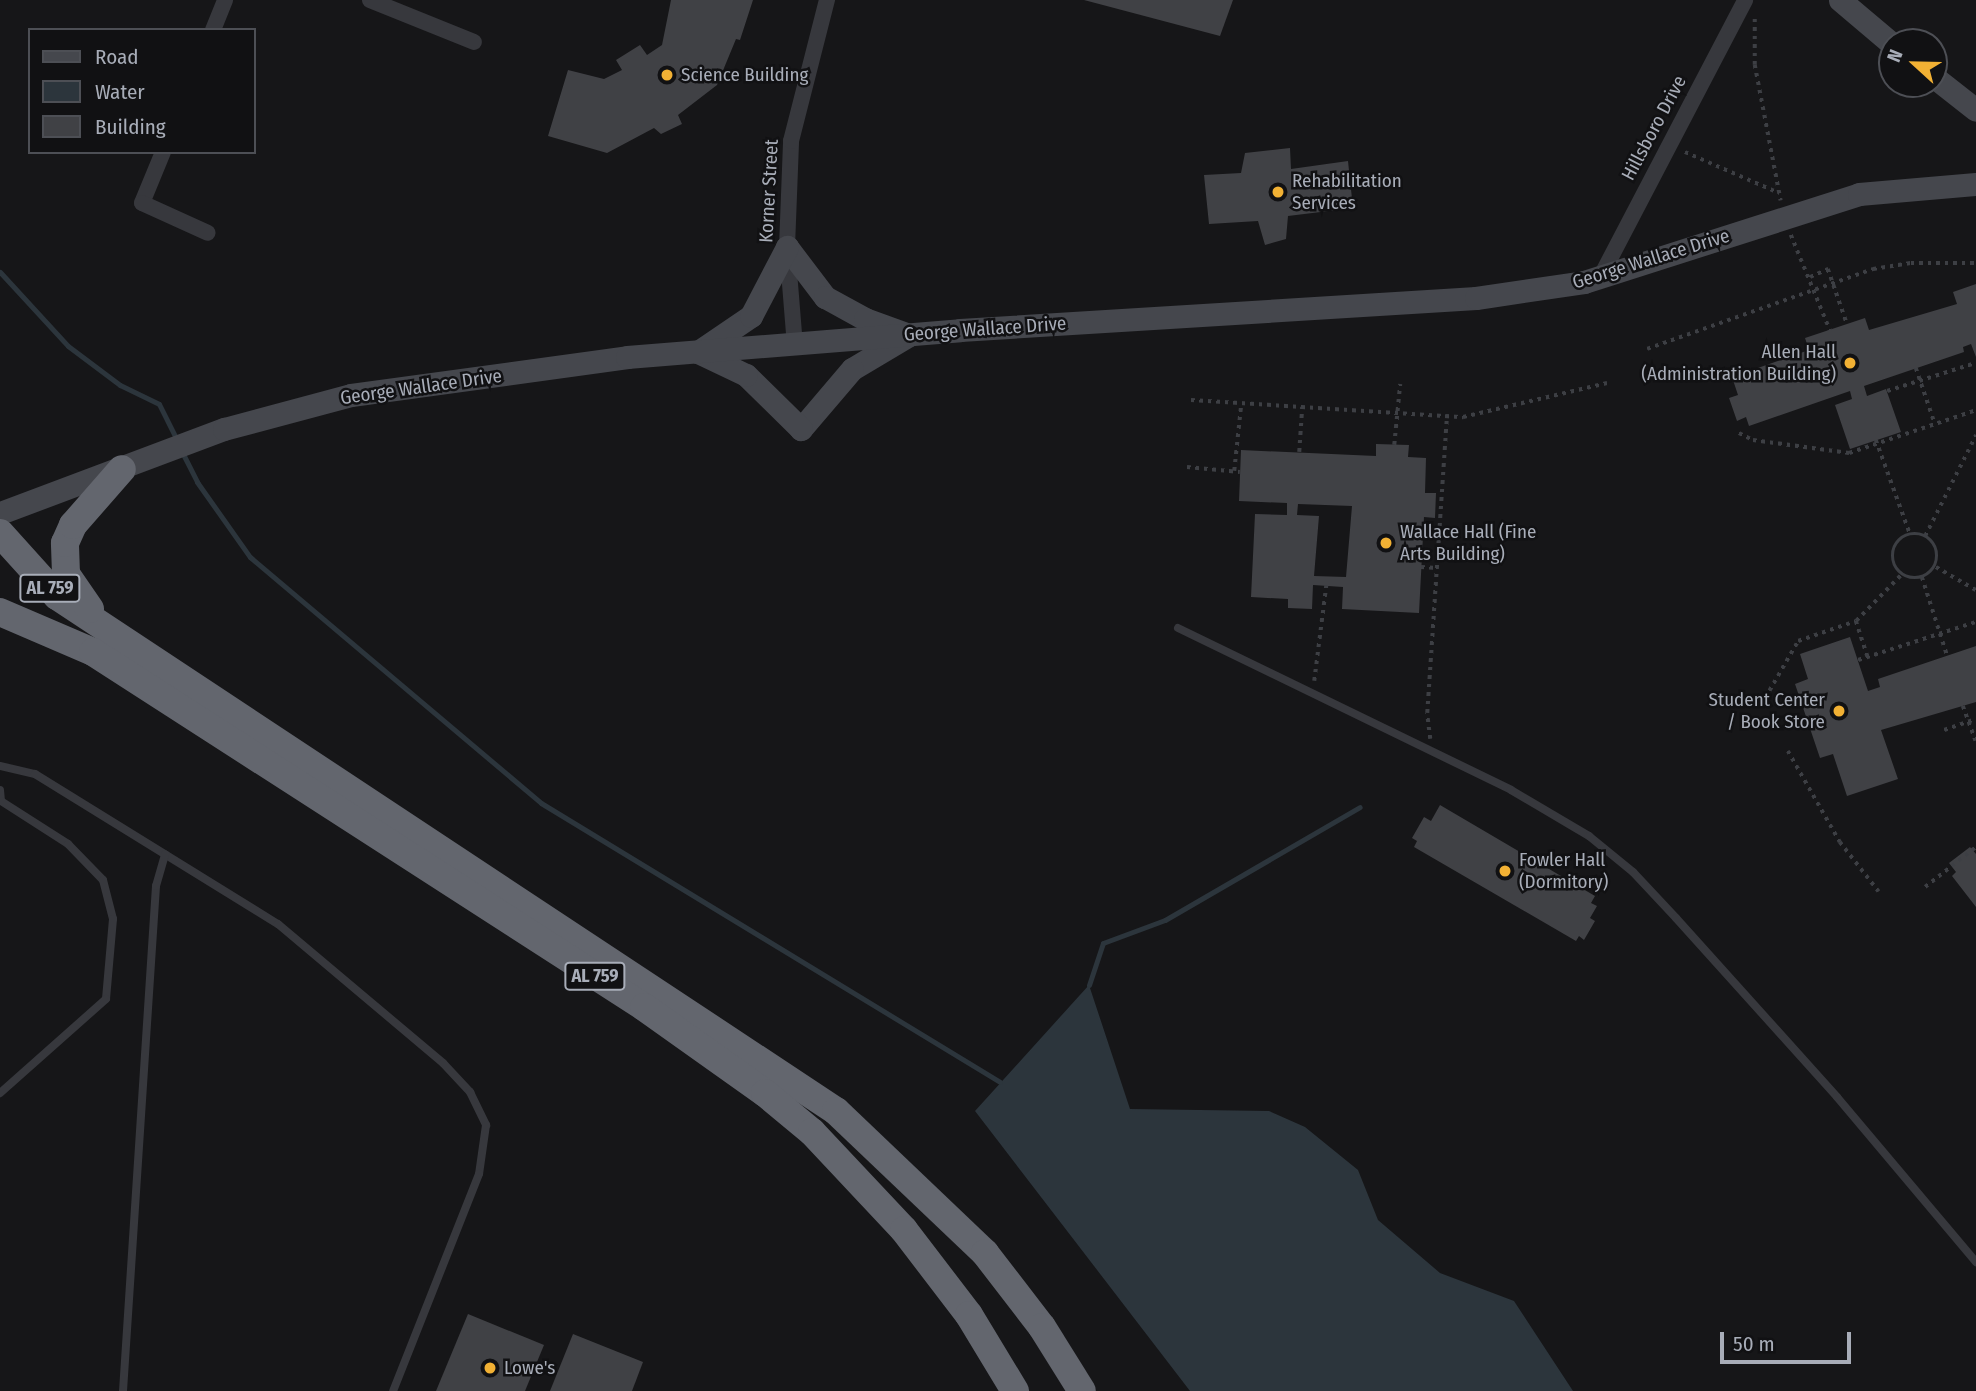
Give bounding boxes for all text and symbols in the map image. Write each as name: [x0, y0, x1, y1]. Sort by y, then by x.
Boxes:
legend: [28, 28, 256, 154]
north arrow: [1878, 28, 1948, 98]
text: Road: [95, 44, 139, 70]
text: N: [1882, 46, 1908, 65]
place label: Science Building: [681, 64, 808, 86]
marker: Science Building: [659, 67, 675, 83]
street label: Hillsboro Drive: [1617, 72, 1691, 184]
text: Water: [95, 79, 145, 105]
text: Building: [95, 114, 166, 140]
street label: Korner Street: [755, 139, 783, 243]
place label: Rehabilitation Services: [1292, 170, 1402, 214]
marker: Rehabilitation Services: [1270, 184, 1286, 200]
street label: George Wallace Drive: [1570, 224, 1732, 294]
street label: George Wallace Drive: [903, 312, 1067, 346]
place label: Allen Hall (Administration Building): [1641, 341, 1836, 385]
marker: Allen Hall (Administration Building): [1842, 355, 1858, 371]
street label: George Wallace Drive: [339, 364, 503, 410]
place label: Wallace Hall (Fine Arts Building): [1400, 521, 1536, 565]
marker: Wallace Hall (Fine Arts Building): [1378, 535, 1394, 551]
road number: AL 759: [19, 574, 82, 602]
place label: Student Center / Book Store: [1709, 689, 1825, 733]
marker: Student Center / Book Store: [1831, 703, 1847, 719]
place label: Fowler Hall (Dormitory): [1519, 849, 1608, 893]
marker: Fowler Hall (Dormitory): [1497, 863, 1513, 879]
road number: AL 759: [564, 961, 626, 990]
scale bar: [1724, 1318, 1855, 1362]
text: 50 m: [1733, 1331, 1775, 1357]
place label: Lowe's: [504, 1357, 555, 1379]
marker: Lowe's: [482, 1360, 498, 1376]

